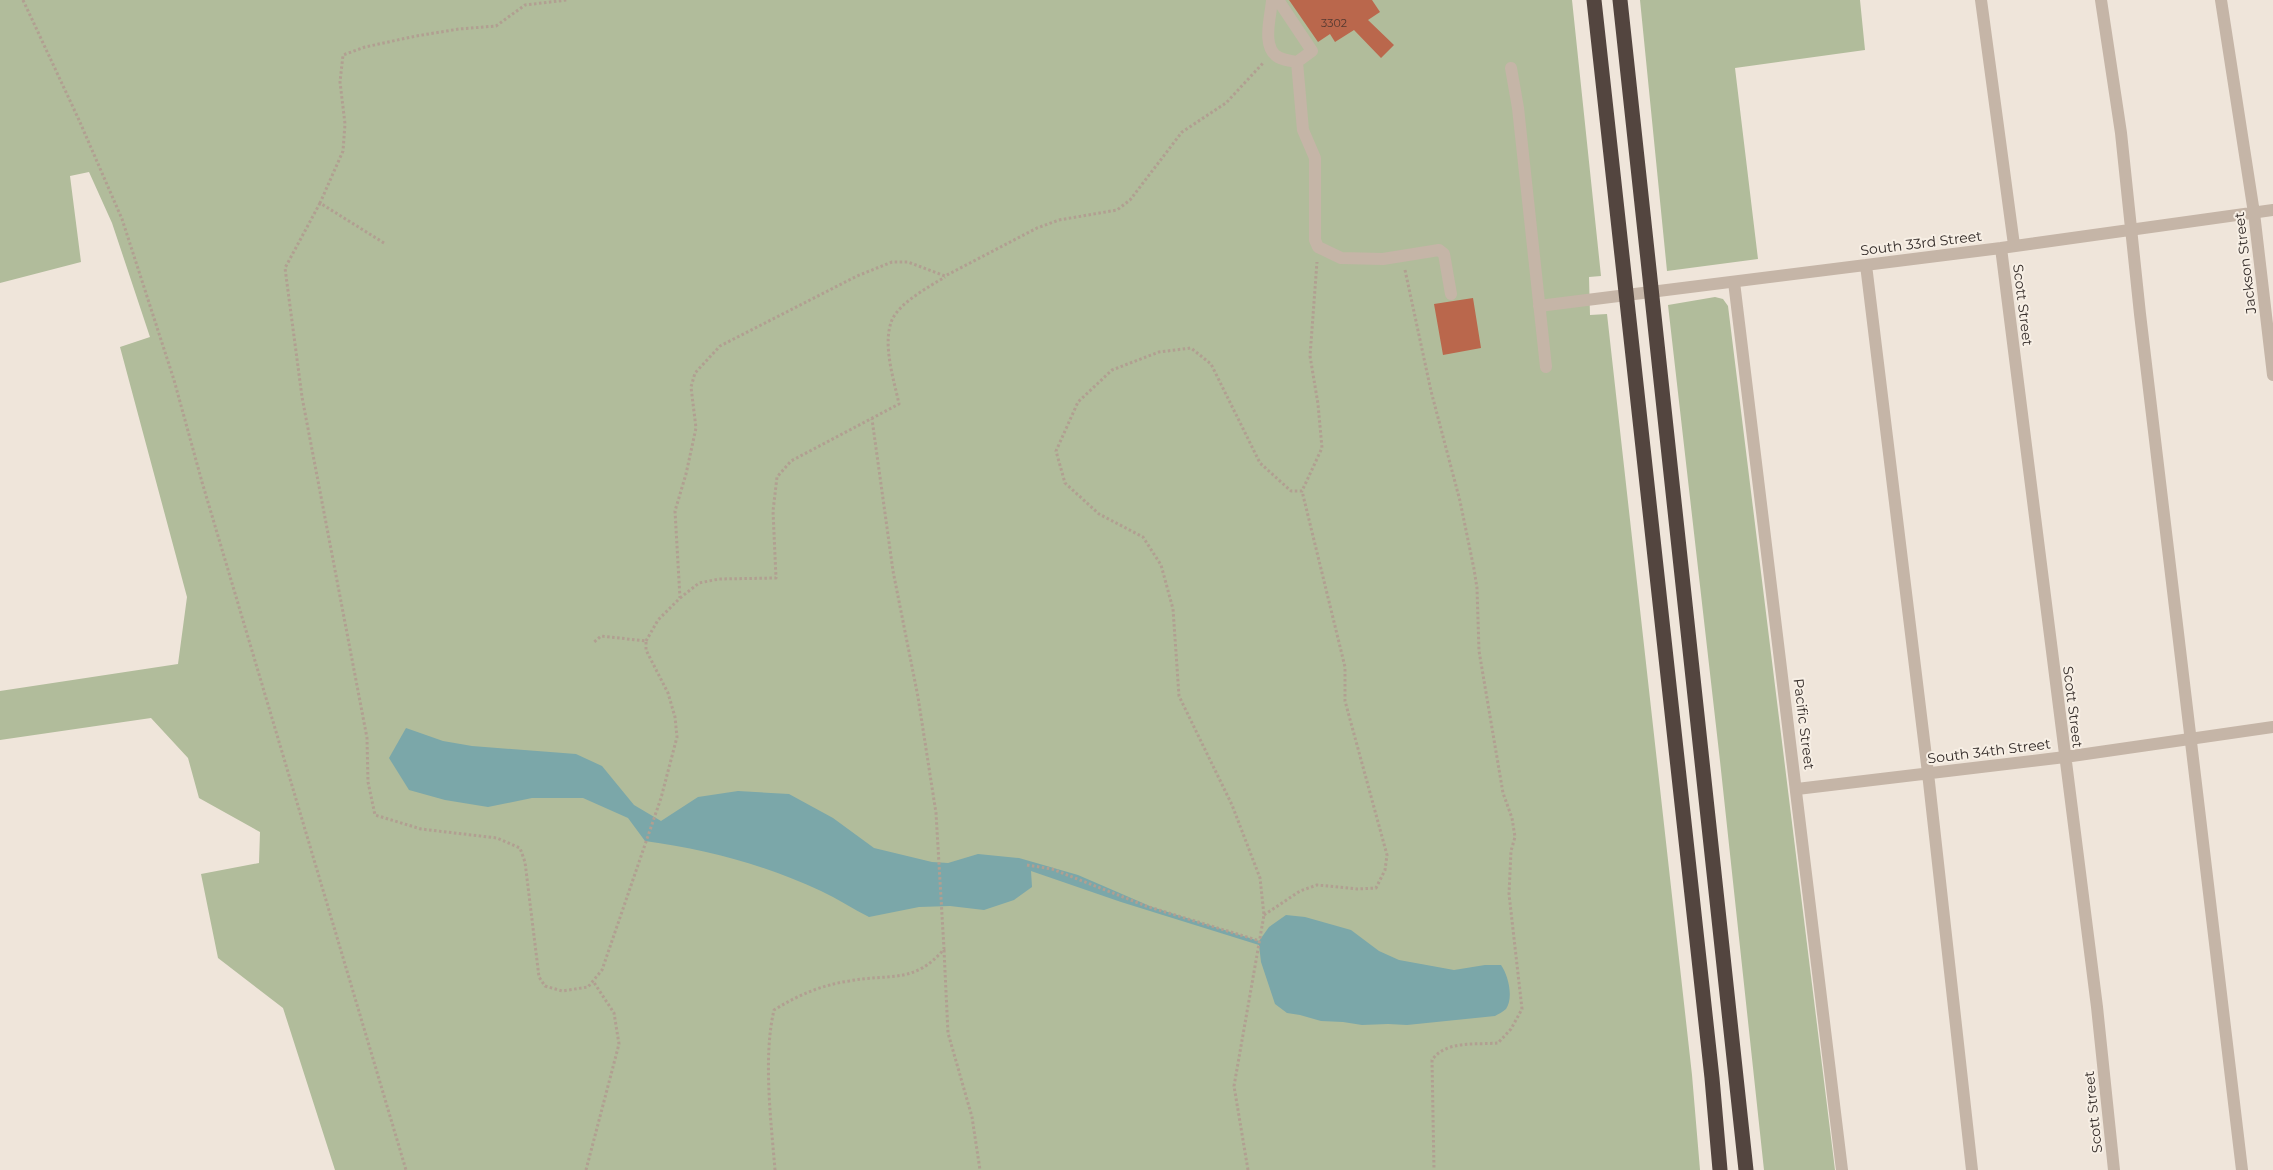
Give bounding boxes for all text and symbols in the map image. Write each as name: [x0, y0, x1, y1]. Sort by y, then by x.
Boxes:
house number: 3302: [1321, 16, 1347, 30]
street label: Jackson Street: [2230, 211, 2260, 316]
street label: South 33rd Street: [1859, 227, 1983, 259]
street label: Scott Street: [2009, 263, 2037, 347]
street label: Scott Street: [2059, 665, 2087, 749]
street label: Pacific Street: [1789, 677, 1819, 771]
street label: South 34th Street: [1926, 734, 2052, 767]
street label: Scott Street: [2080, 1070, 2106, 1154]

